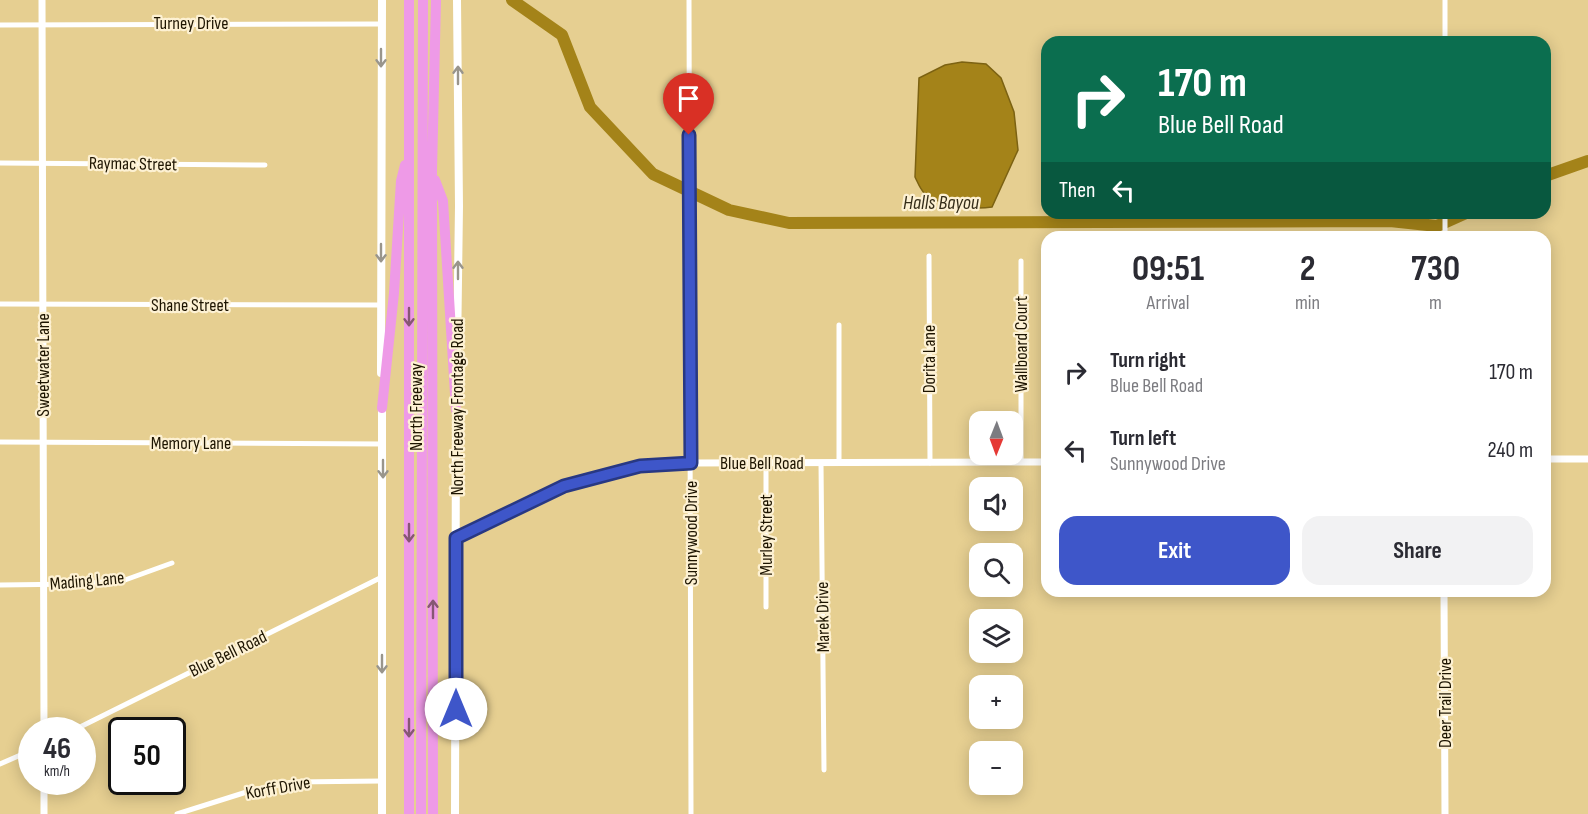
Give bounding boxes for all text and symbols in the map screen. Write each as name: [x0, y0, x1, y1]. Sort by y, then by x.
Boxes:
street label: Turney Drive: [154, 13, 228, 34]
one-way arrow: [376, 48, 387, 68]
text: 170 m: [1158, 58, 1247, 109]
icon: right: [1059, 60, 1137, 138]
one-way arrow: [452, 65, 464, 85]
pin: [663, 73, 714, 135]
icon: arrive: [672, 82, 705, 115]
text: Blue Bell Road: [1158, 109, 1284, 141]
street label: Raymac Street: [89, 153, 178, 175]
icon: left: [1107, 174, 1140, 207]
text: Then: [1059, 177, 1095, 204]
water label: Halls Bayou: [903, 191, 980, 215]
one-way arrow: [375, 243, 387, 263]
text: 09:51: [1132, 248, 1204, 291]
text: 2: [1300, 248, 1315, 291]
text: 730: [1411, 248, 1460, 291]
one-way arrow: [452, 260, 464, 280]
text: Arrival: [1147, 291, 1190, 315]
text: min: [1295, 291, 1320, 315]
text: m: [1429, 291, 1442, 315]
street label: Shane Street: [151, 295, 230, 316]
street label: Wallboard Court: [1011, 295, 1032, 392]
one-way arrow: [403, 307, 415, 327]
street label: Sweetwater Lane: [33, 313, 54, 417]
street label: North Freeway Frontage Road: [447, 318, 468, 496]
street label: Dorita Lane: [919, 325, 940, 393]
text: Turn right: [1110, 347, 1186, 374]
icon: right: [1059, 356, 1092, 389]
text: 170 m: [1489, 359, 1533, 386]
street label: North Freeway: [406, 363, 427, 451]
text: Blue Bell Road: [1110, 374, 1203, 398]
north arrow: [969, 411, 1023, 465]
map controls: [969, 411, 1023, 795]
text: Turn left: [1110, 425, 1176, 452]
street label: Memory Lane: [151, 433, 231, 454]
icon: left: [1059, 434, 1092, 467]
text: 240 m: [1487, 437, 1533, 464]
text: Sunnywood Drive: [1110, 452, 1226, 476]
street label: Blue Bell Road: [720, 453, 804, 474]
one-way arrow: [377, 459, 389, 479]
button: sound: [969, 477, 1023, 531]
street label: Sunnywood Drive: [681, 481, 702, 585]
street label: Murley Street: [756, 494, 777, 576]
button: Exit: [1059, 516, 1290, 585]
button: Share: [1302, 516, 1533, 585]
one-way arrow: [403, 523, 415, 543]
button: search: [969, 543, 1023, 597]
street label: Mading Lane: [49, 567, 125, 595]
street label: Marek Drive: [812, 581, 834, 653]
one-way arrow: [427, 599, 439, 619]
button: layers: [969, 609, 1023, 663]
street label: Blue Bell Road: [186, 626, 270, 682]
one-way arrow: [376, 654, 388, 674]
street label: Deer Trail Drive: [1435, 658, 1456, 748]
button: +: [969, 675, 1023, 729]
position arrow: [424, 677, 488, 741]
speed limit sign: 50: [108, 717, 186, 795]
one-way arrow: [403, 718, 415, 738]
text: 46: [43, 731, 71, 767]
button: −: [969, 741, 1023, 795]
text: km/h: [44, 762, 70, 781]
street label: Korff Drive: [244, 772, 312, 804]

